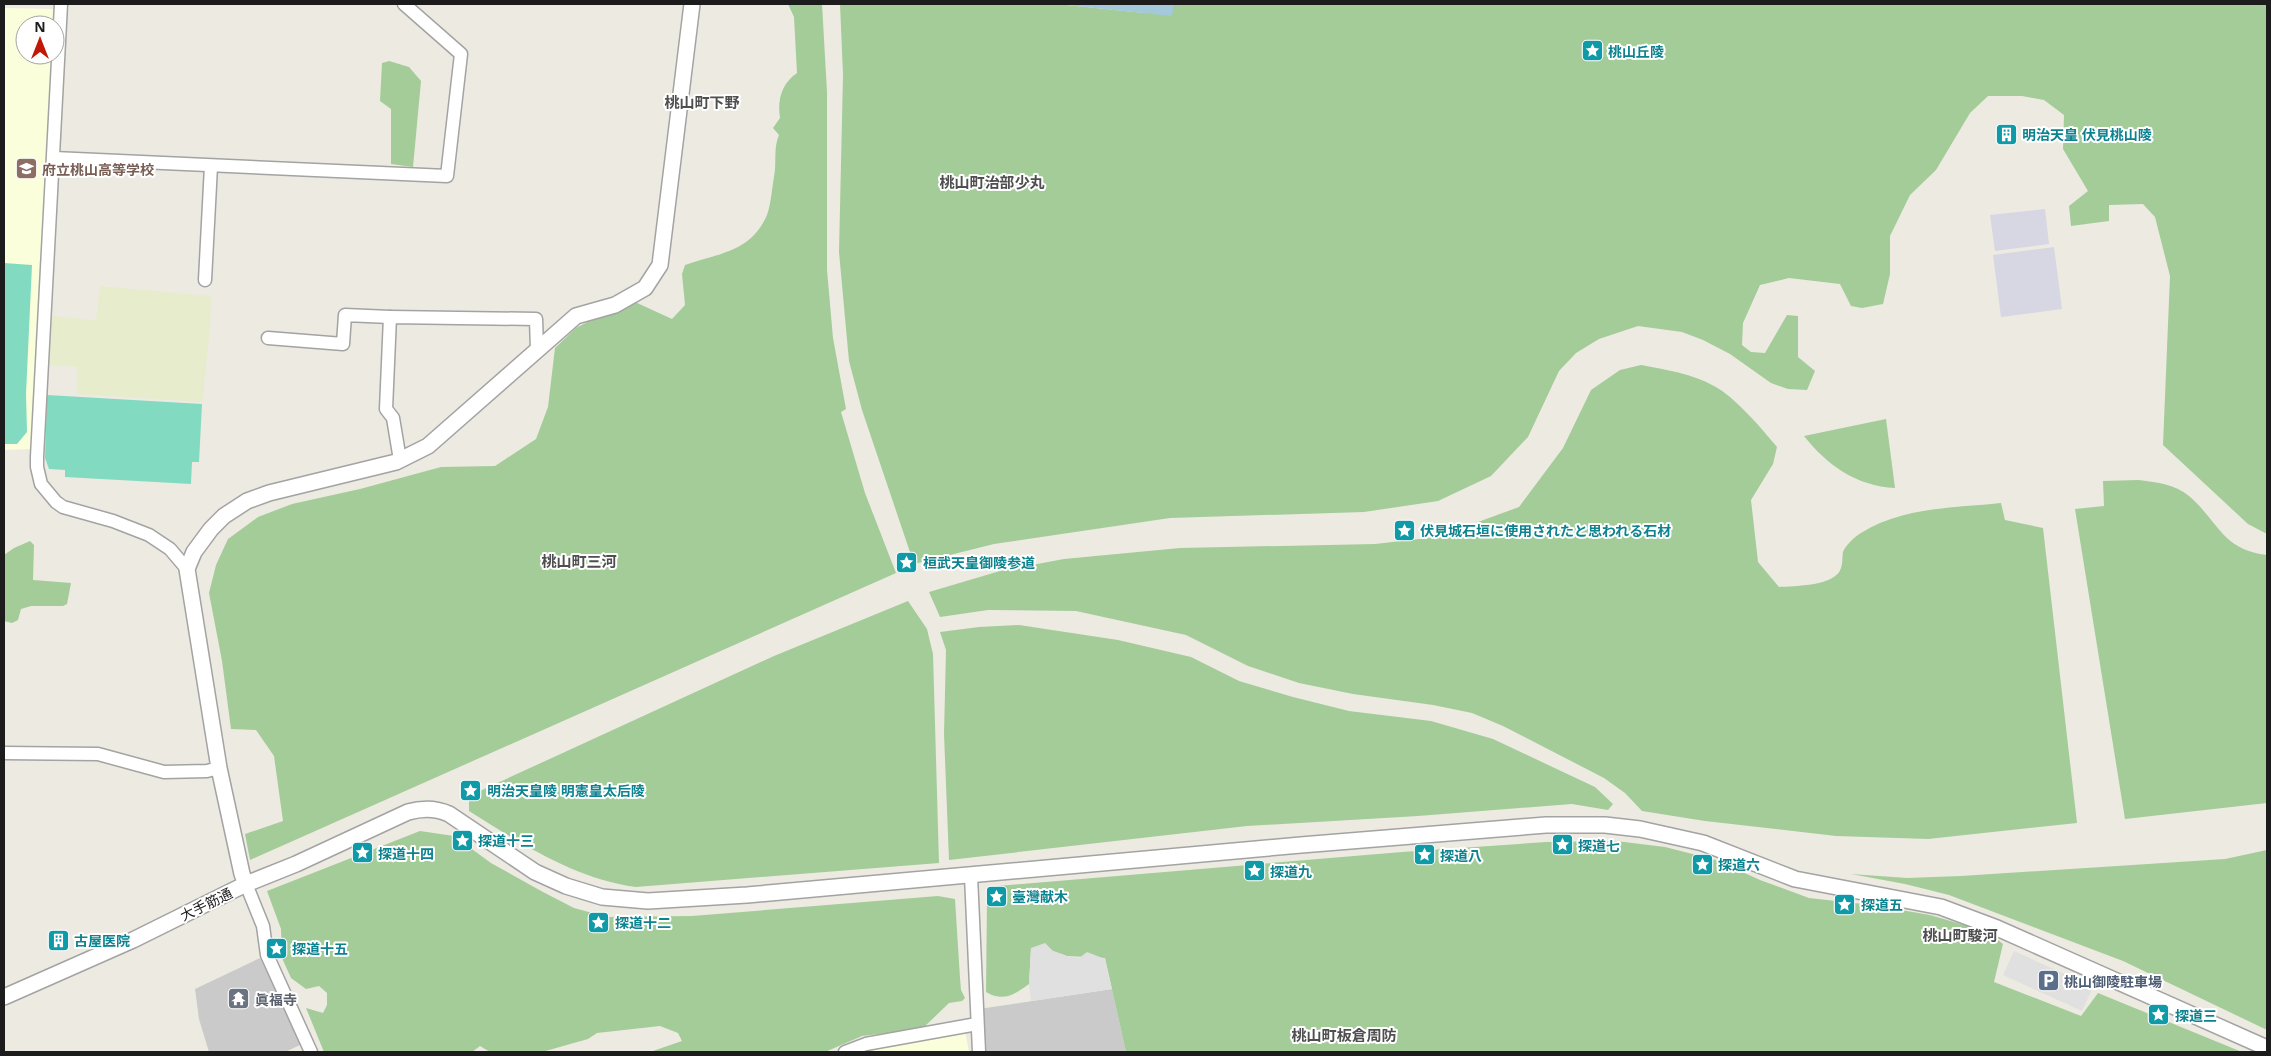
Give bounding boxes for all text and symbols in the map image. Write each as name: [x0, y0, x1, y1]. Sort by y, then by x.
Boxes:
north arrow: [15, 15, 65, 65]
text: N: [34, 17, 46, 36]
place icon: 桃山丘陵: [1580, 39, 1604, 63]
place label: 桃山丘陵: [1608, 42, 1664, 61]
district label: 桃山町下野: [664, 92, 740, 112]
building icon: 明治天皇 伏見桃山陵: [1994, 122, 2018, 146]
place label: 明治天皇 伏見桃山陵: [2022, 125, 2152, 144]
school or university icon: 府立桃山高等学校: [14, 157, 38, 181]
place label: 府立桃山高等学校: [42, 160, 154, 179]
district label: 桃山町治部少丸: [939, 172, 1045, 192]
place icon: 伏見城石垣に使用されたと思われる石材: [1392, 518, 1416, 542]
place label: 伏見城石垣に使用されたと思われる石材: [1420, 521, 1671, 540]
place icon: 桓武天皇御陵参道: [895, 550, 919, 574]
district label: 桃山町三河: [541, 551, 617, 571]
place label: 桓武天皇御陵参道: [923, 553, 1035, 572]
place icon: 明治天皇陵 明憲皇太后陵: [459, 778, 483, 802]
place label: 明治天皇陵 明憲皇太后陵: [487, 781, 645, 800]
place icon: 探道十三: [450, 828, 474, 852]
place label: 探道十三: [478, 831, 534, 850]
place icon: 探道七: [1550, 833, 1574, 857]
place label: 探道七: [1578, 836, 1620, 855]
place icon: 探道十四: [350, 841, 374, 865]
place icon: 探道八: [1412, 843, 1436, 867]
place label: 探道十四: [378, 844, 434, 863]
place label: 探道八: [1440, 846, 1482, 865]
place icon: 探道六: [1690, 852, 1714, 876]
place label: 探道六: [1718, 855, 1760, 874]
place icon: 探道九: [1242, 859, 1266, 883]
place label: 探道九: [1270, 862, 1312, 881]
street label: 大手筋通: [177, 883, 235, 925]
place icon: 臺灣献木: [984, 884, 1008, 908]
place label: 臺灣献木: [1012, 887, 1068, 906]
place icon: 探道五: [1833, 892, 1857, 916]
place label: 探道五: [1861, 895, 1903, 914]
place icon: 探道十二: [587, 910, 611, 934]
place label: 探道十二: [615, 913, 671, 932]
district label: 桃山町駿河: [1922, 925, 1998, 945]
building icon: 古屋医院: [46, 928, 70, 952]
place label: 古屋医院: [74, 931, 130, 950]
place icon: 探道十五: [264, 936, 288, 960]
place label: 探道十五: [292, 939, 348, 958]
parking icon: 桃山御陵駐車場: [2036, 969, 2060, 993]
place label: 桃山御陵駐車場: [2064, 972, 2162, 991]
temple icon: 眞福寺: [227, 987, 251, 1011]
place label: 眞福寺: [255, 990, 297, 1009]
place icon: 探道三: [2147, 1003, 2171, 1027]
place label: 探道三: [2175, 1006, 2217, 1025]
district label: 桃山町板倉周防: [1291, 1025, 1397, 1045]

